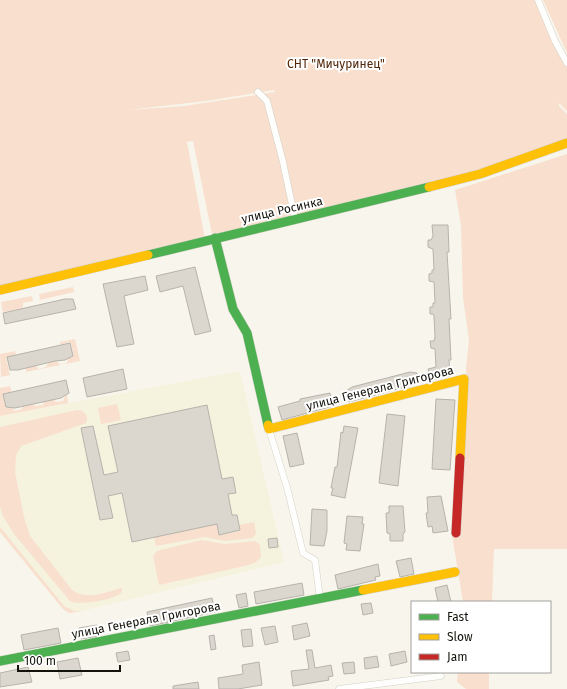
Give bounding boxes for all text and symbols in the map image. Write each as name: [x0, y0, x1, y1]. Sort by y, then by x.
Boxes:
park label: СНТ "Мичуринец": [287, 57, 385, 71]
street label: улица Росинка: [240, 194, 324, 226]
street label: улица Генерала Григорова: [305, 363, 455, 413]
street label: улица Генерала Григорова: [70, 599, 222, 641]
legend: [411, 601, 551, 673]
text: Fast: [447, 610, 469, 624]
text: Slow: [447, 630, 473, 644]
scale bar: [18, 647, 120, 673]
text: Jam: [447, 650, 467, 664]
text: 100 m: [24, 654, 56, 668]

